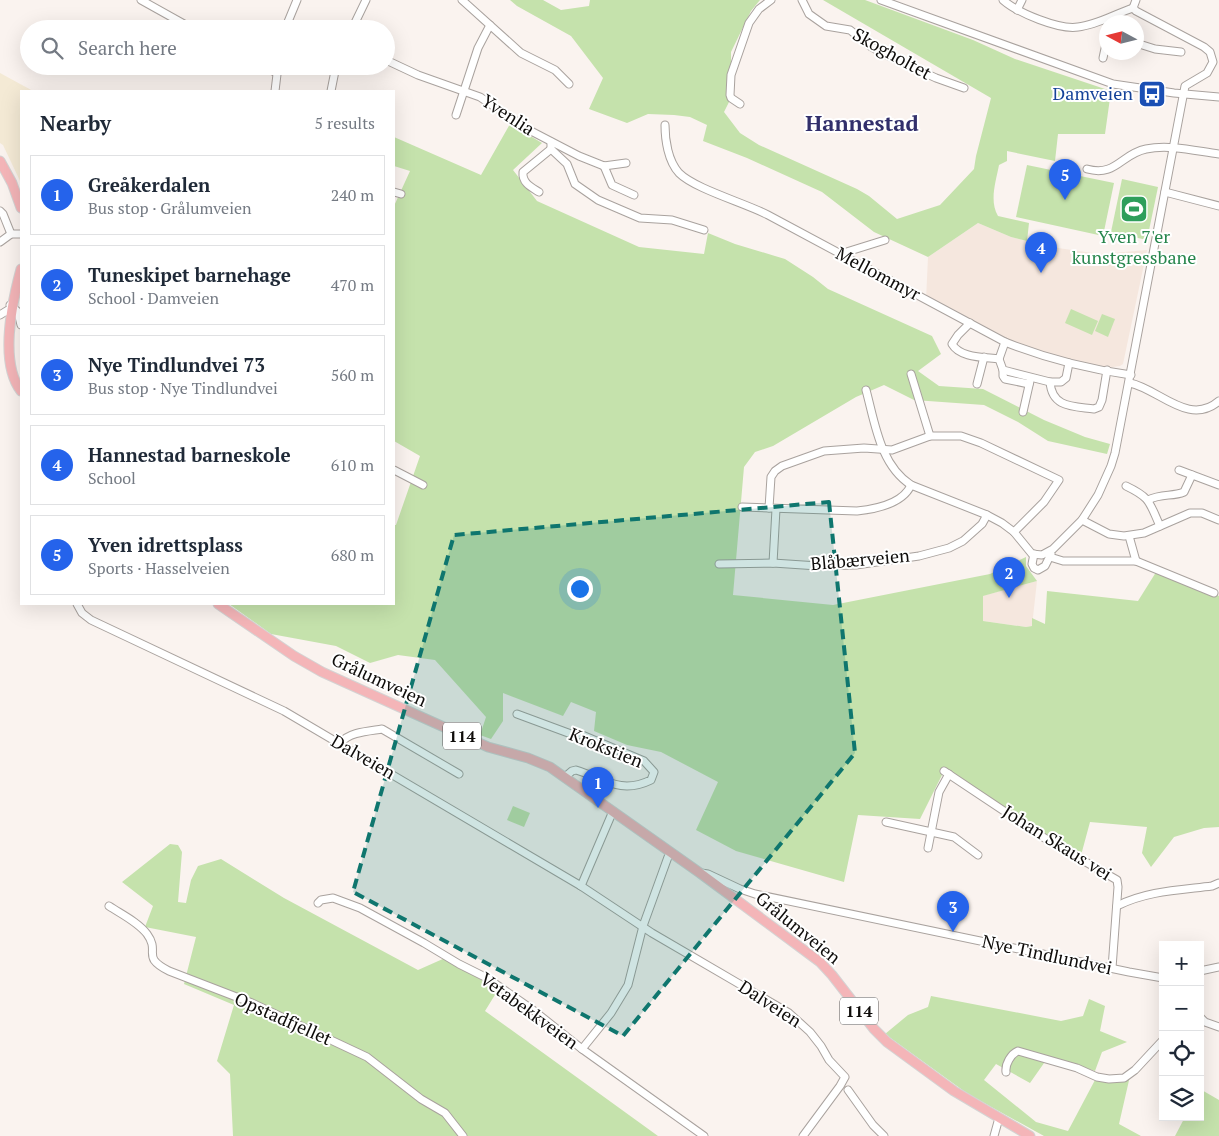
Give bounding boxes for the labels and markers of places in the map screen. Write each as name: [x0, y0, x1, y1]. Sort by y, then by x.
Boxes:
bus stop icon: Damveien: [1137, 79, 1167, 109]
place label: Damveien: [1053, 81, 1133, 105]
pin: 5: [1049, 159, 1081, 200]
sports icon: Yven 7'er kunstgressbane: [1119, 194, 1149, 224]
place label: Yven 7'er kunstgressbane: [1072, 224, 1196, 269]
pin: 4: [1025, 232, 1057, 273]
pin: 2: [993, 557, 1025, 598]
pin: 1: [582, 767, 614, 808]
pin: 3: [937, 891, 969, 932]

